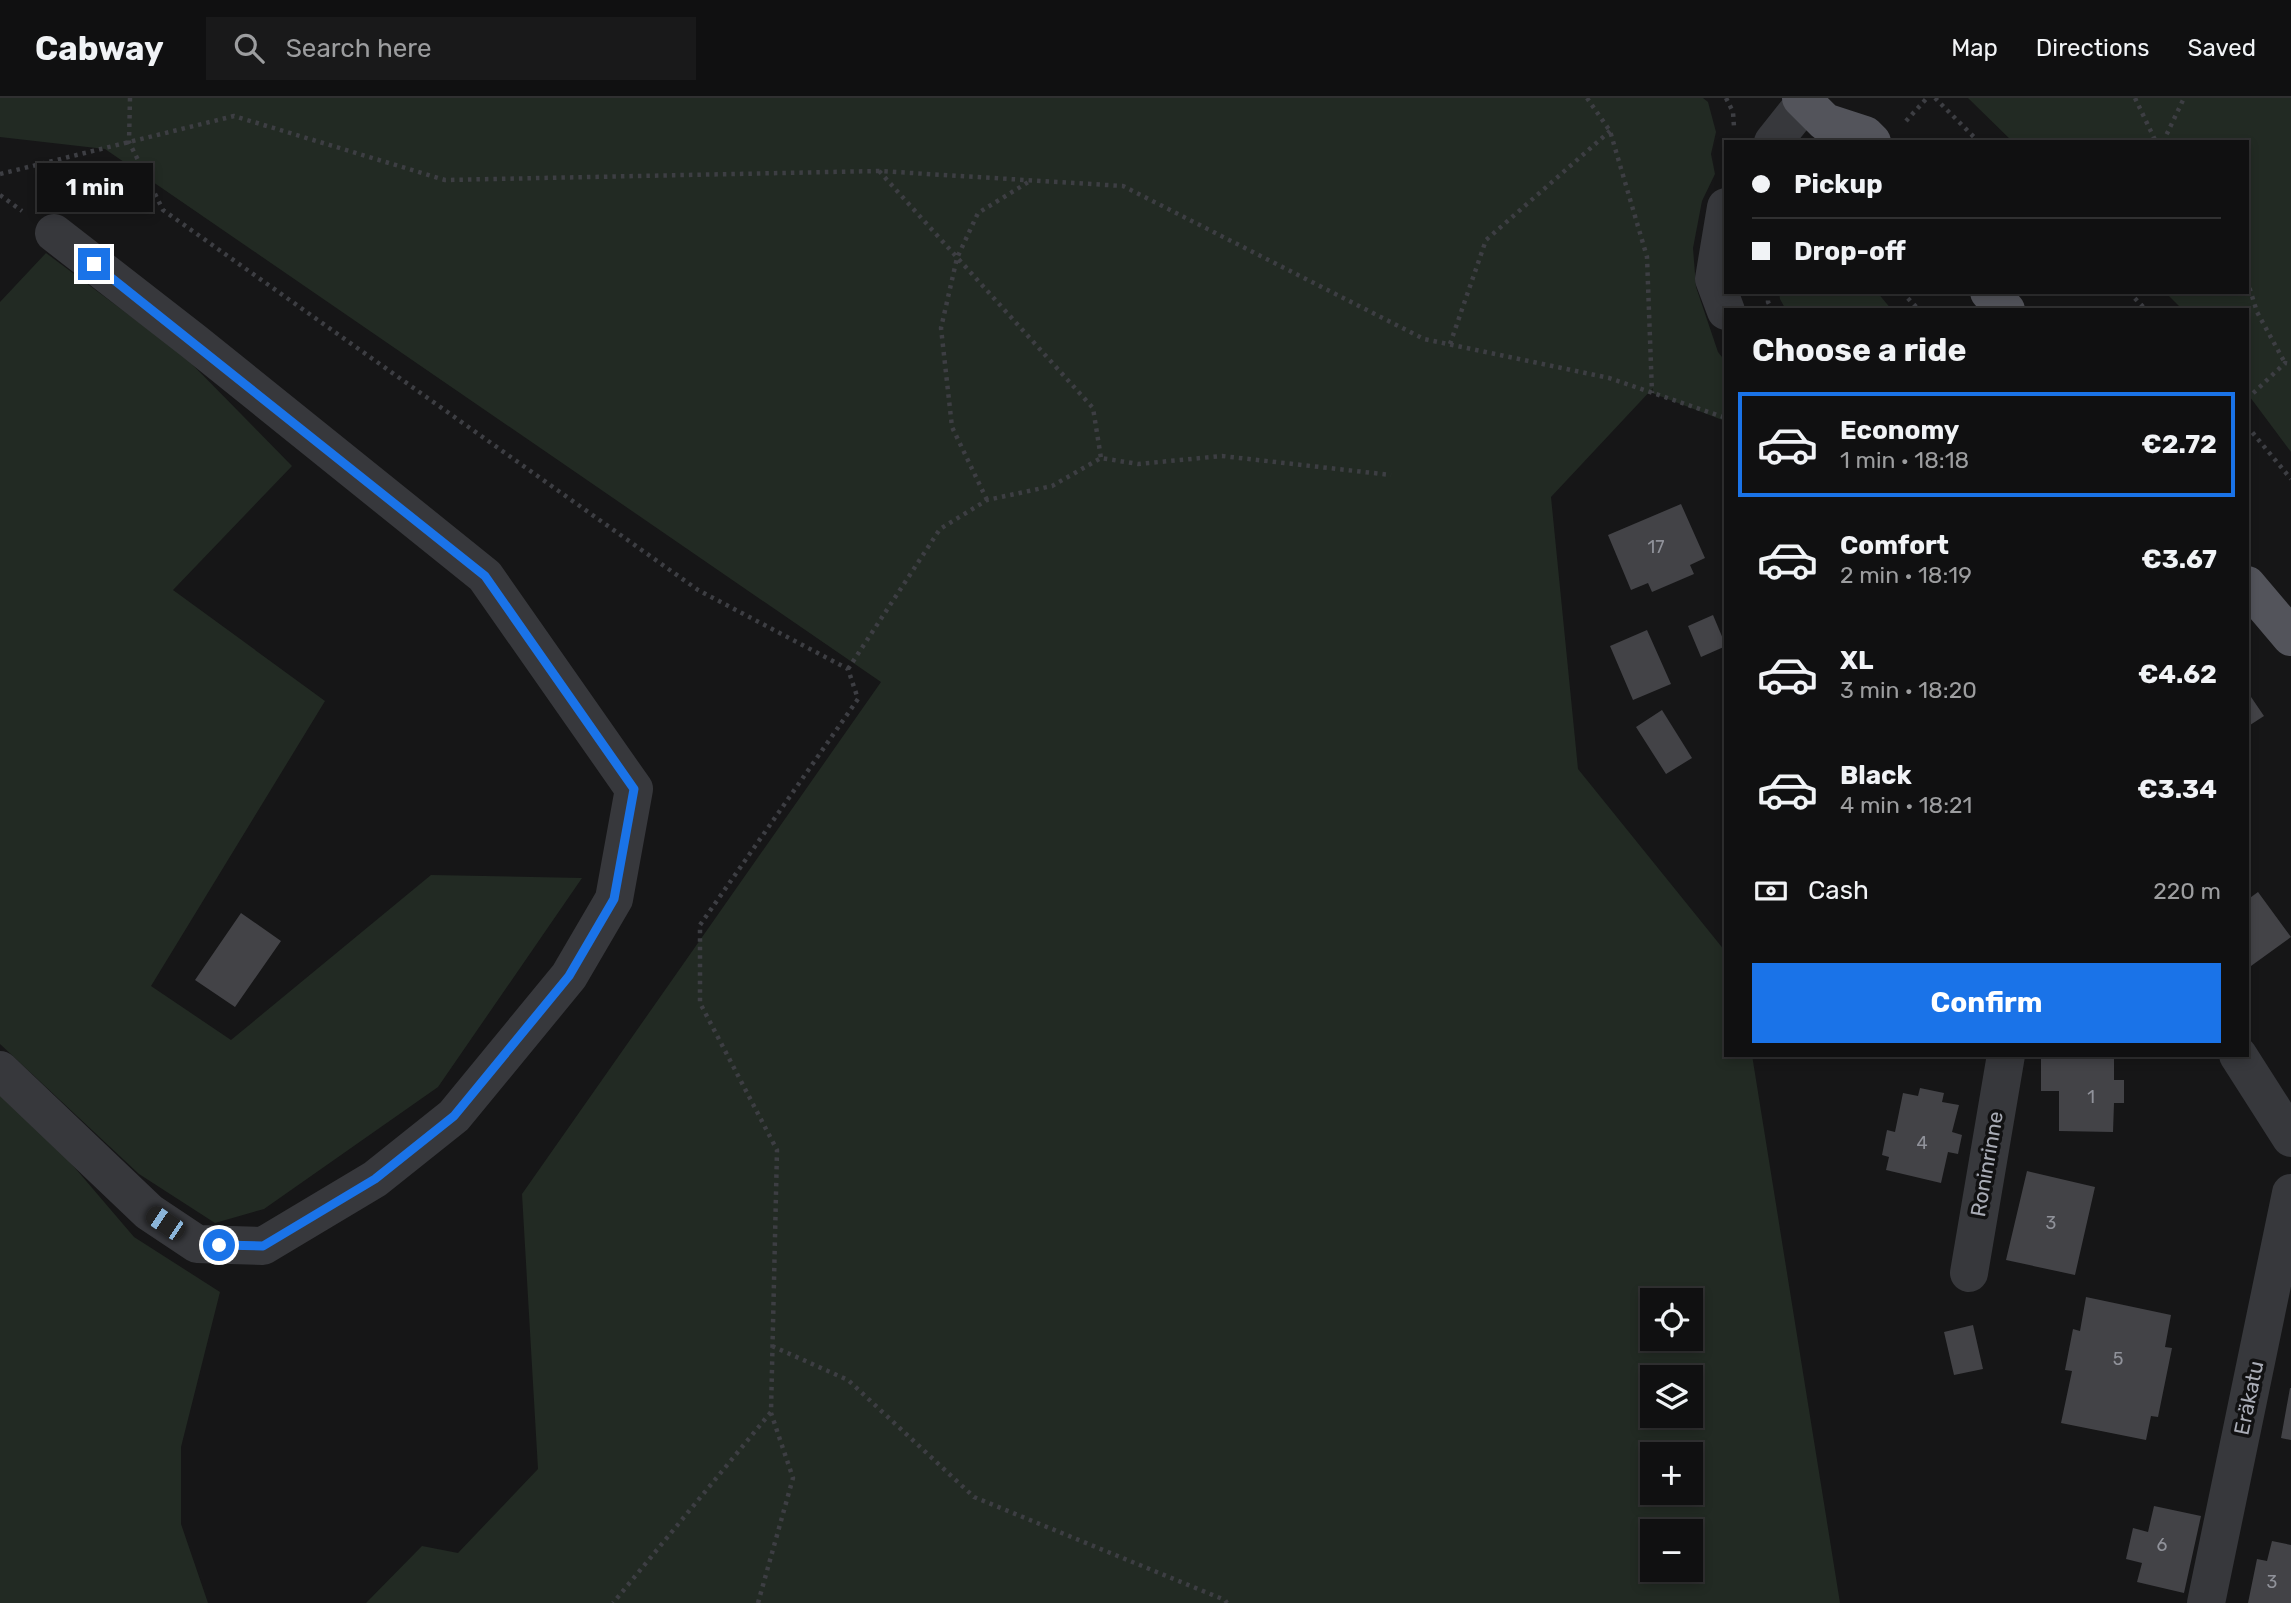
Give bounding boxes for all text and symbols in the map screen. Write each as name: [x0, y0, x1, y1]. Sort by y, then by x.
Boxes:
search box: [206, 17, 696, 80]
text: Cabway: [35, 29, 164, 68]
icon: search: [230, 29, 268, 67]
text: Search here: [286, 33, 432, 64]
text: Map: [1951, 34, 1998, 62]
text: Directions: [2036, 34, 2149, 62]
text: Saved: [2187, 34, 2256, 62]
callout: 1 min: [36, 162, 152, 212]
text: Pickup: [1794, 169, 1883, 200]
text: 1 min: [66, 173, 124, 201]
text: Drop-off: [1794, 236, 1906, 267]
route end: [78, 248, 110, 280]
text: Choose a ride: [1752, 331, 1966, 369]
icon: car: [1756, 413, 1819, 476]
text: Economy: [1840, 415, 1959, 446]
text: €2.72: [2141, 429, 2217, 460]
text: 1 min · 18:18: [1840, 446, 1969, 474]
icon: car: [1756, 528, 1819, 591]
text: Comfort: [1840, 530, 1949, 561]
house number: 17: [1648, 536, 1664, 558]
text: €3.67: [2141, 544, 2217, 575]
text: 2 min · 18:19: [1840, 561, 1972, 589]
icon: car: [1756, 643, 1819, 706]
text: XL: [1840, 645, 1873, 676]
text: €4.62: [2138, 659, 2217, 690]
text: 3 min · 18:20: [1840, 676, 1977, 704]
icon: car: [1756, 758, 1819, 821]
text: Black: [1840, 760, 1912, 791]
text: €3.34: [2137, 774, 2217, 805]
text: 4 min · 18:21: [1840, 791, 1972, 819]
icon: cash: [1752, 872, 1790, 910]
text: Cash: [1808, 875, 1869, 906]
text: 220 m: [2153, 877, 2221, 905]
button: Confirm: [1752, 963, 2221, 1043]
house number: 1: [2087, 1086, 2095, 1108]
street label: Roninrinne: [1965, 1109, 2008, 1219]
house number: 4: [1916, 1132, 1928, 1154]
car: [142, 1203, 189, 1243]
house number: 3: [2046, 1212, 2056, 1234]
route start: [203, 1229, 235, 1261]
map controls: [1640, 1288, 1703, 1582]
button: locate: [1640, 1288, 1703, 1351]
house number: 5: [2113, 1348, 2123, 1370]
street label: Eräkatu: [2228, 1359, 2269, 1437]
button: layers: [1640, 1365, 1703, 1428]
button: +: [1640, 1442, 1703, 1505]
button: −: [1640, 1519, 1703, 1582]
house number: 6: [2157, 1534, 2168, 1556]
house number: 3: [2267, 1571, 2277, 1593]

